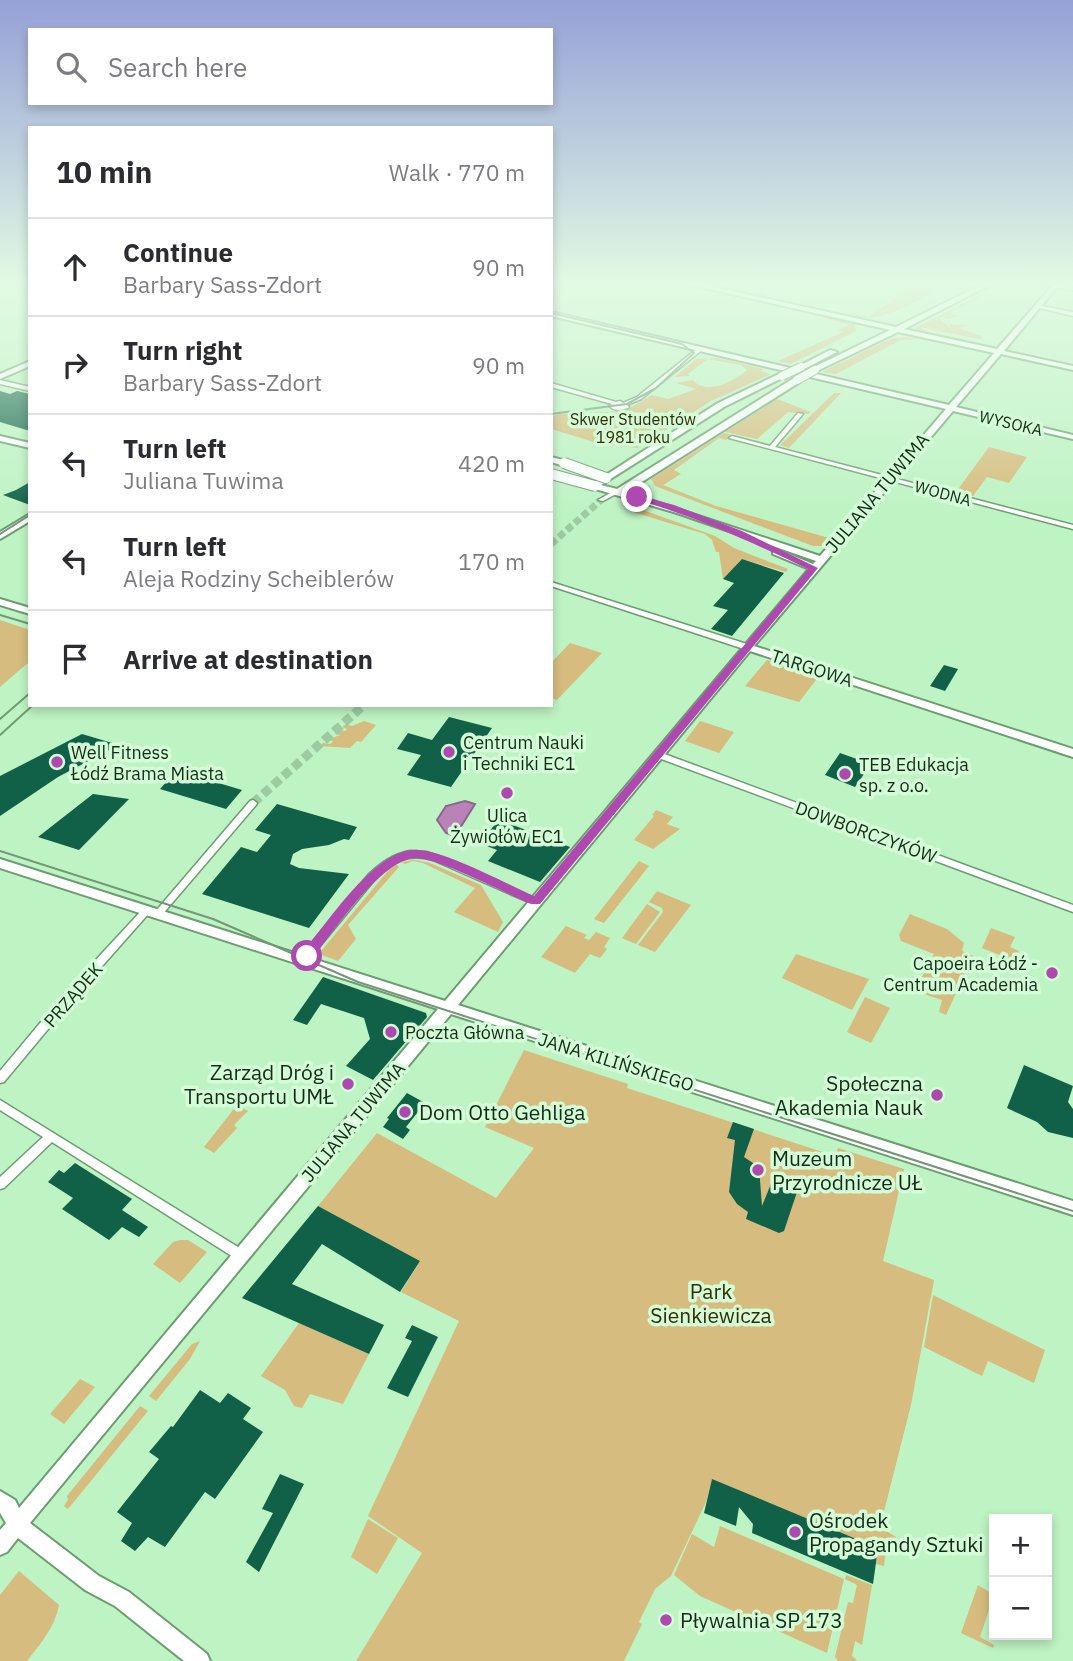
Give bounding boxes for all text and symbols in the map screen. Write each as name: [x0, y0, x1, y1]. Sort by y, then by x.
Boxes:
search box: [28, 28, 553, 105]
icon: search: [52, 48, 90, 86]
text: Search here: [108, 50, 247, 84]
text: 10 min: [56, 152, 152, 191]
text: Walk · 770 m: [389, 157, 525, 187]
text: Continue: [123, 235, 233, 269]
icon: ahead: [56, 248, 94, 286]
text: 90 m: [472, 252, 525, 282]
text: Barbary Sass-Zdort: [123, 269, 322, 299]
text: Turn right: [123, 333, 242, 367]
icon: right: [56, 346, 94, 384]
text: 90 m: [472, 350, 525, 380]
text: Barbary Sass-Zdort: [123, 367, 322, 397]
street label: WYSOKA: [977, 406, 1045, 440]
park label: Skwer Studentów 1981 roku: [570, 409, 696, 447]
street label: JULIANA TUWIMA: [820, 428, 934, 558]
text: Turn left: [123, 431, 226, 465]
icon: left: [56, 444, 94, 482]
text: 420 m: [458, 448, 525, 478]
text: Juliana Tuwima: [123, 465, 284, 495]
street label: WODNA: [912, 476, 974, 510]
route end: [621, 481, 652, 512]
text: Turn left: [123, 529, 226, 563]
icon: left: [56, 542, 94, 580]
text: 170 m: [458, 546, 525, 576]
text: Aleja Rodziny Scheiblerów: [123, 563, 394, 593]
icon: arrive: [56, 640, 94, 678]
text: Arrive at destination: [123, 642, 373, 676]
street label: TARGOWA: [768, 644, 856, 692]
place label: Centrum Nauki i Techniki EC1: [463, 731, 584, 775]
place label: Well Fitness Łódź Brama Miasta: [70, 741, 224, 785]
marker: Centrum Nauki i Techniki EC1: [441, 744, 457, 760]
place label: TEB Edukacja sp. z o.o.: [859, 753, 969, 797]
marker: Well Fitness Łódź Brama Miasta: [49, 754, 65, 770]
marker: TEB Edukacja sp. z o.o.: [837, 766, 853, 782]
marker: Ulica Żywiołów EC1: [499, 785, 515, 801]
street label: DOWBORCZYKÓW: [792, 796, 940, 868]
place label: Ulica Żywiołów EC1: [450, 804, 564, 848]
route start: [291, 940, 322, 971]
place label: Capoeira Łódź - Centrum Academia: [883, 952, 1038, 996]
street label: PRZĄDEK: [39, 957, 108, 1032]
marker: Capoeira Łódź - Centrum Academia: [1044, 965, 1060, 981]
place label: Poczta Główna: [405, 1021, 525, 1044]
marker: Poczta Główna: [383, 1024, 399, 1040]
street label: JANA KILIŃSKIEGO: [535, 1027, 697, 1097]
street label: JULIANA TUWIMA: [296, 1057, 410, 1187]
place label: Zarząd Dróg i Transportu UMŁ: [184, 1058, 334, 1110]
place label: Społeczna Akademia Nauk: [775, 1069, 923, 1121]
marker: Zarząd Dróg i Transportu UMŁ: [340, 1076, 356, 1092]
marker: Społeczna Akademia Nauk: [929, 1087, 945, 1103]
place label: Dom Otto Gehliga: [419, 1098, 585, 1126]
marker: Dom Otto Gehliga: [397, 1104, 413, 1120]
place label: Muzeum Przyrodnicze UŁ: [772, 1144, 923, 1196]
marker: Muzeum Przyrodnicze UŁ: [750, 1162, 766, 1178]
park label: Park Sienkiewicza: [650, 1277, 772, 1329]
place label: Ośrodek Propagandy Sztuki: [809, 1506, 984, 1558]
map controls: [989, 1514, 1052, 1640]
button: +: [989, 1514, 1052, 1577]
marker: Ośrodek Propagandy Sztuki: [787, 1524, 803, 1540]
button: −: [989, 1577, 1052, 1640]
place label: Pływalnia SP 173: [680, 1606, 843, 1634]
marker: Pływalnia SP 173: [658, 1612, 674, 1628]

